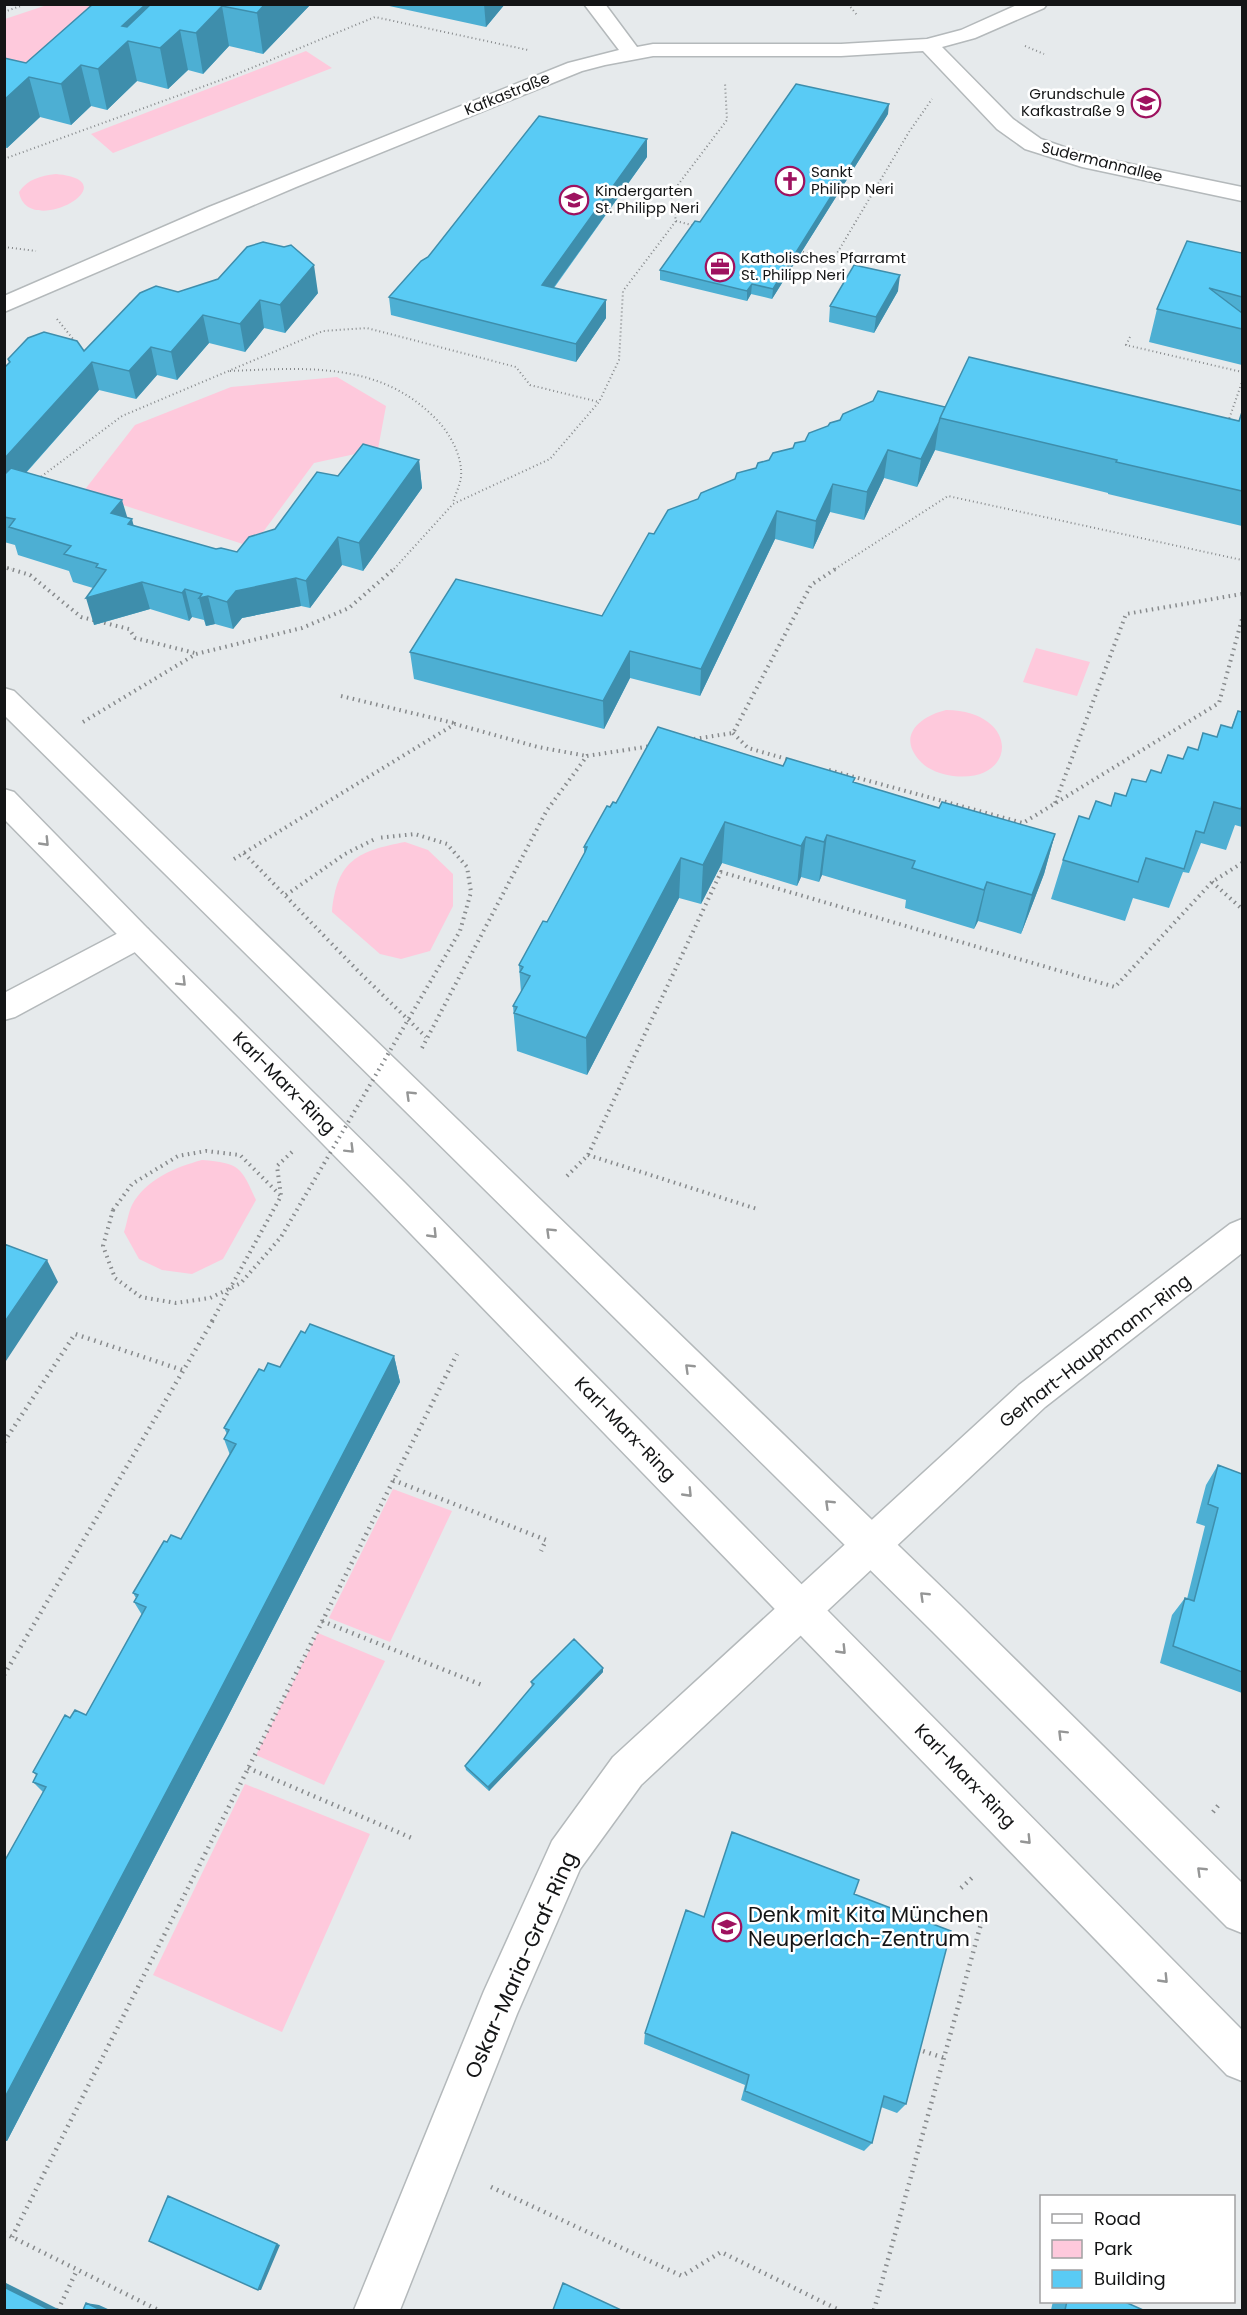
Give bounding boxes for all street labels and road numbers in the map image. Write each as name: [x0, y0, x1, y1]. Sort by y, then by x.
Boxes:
street label: Kafkastraße: [461, 67, 553, 120]
street label: Sudermannallee: [1039, 136, 1165, 187]
street label: Karl-Marx-Ring: [227, 1026, 341, 1140]
street label: Gerhart-Hauptmann-Ring: [994, 1268, 1196, 1433]
street label: Karl-Marx-Ring: [569, 1371, 682, 1486]
street label: Karl-Marx-Ring: [909, 1718, 1022, 1833]
street label: Oskar-Maria-Graf-Ring: [457, 1847, 584, 2083]

